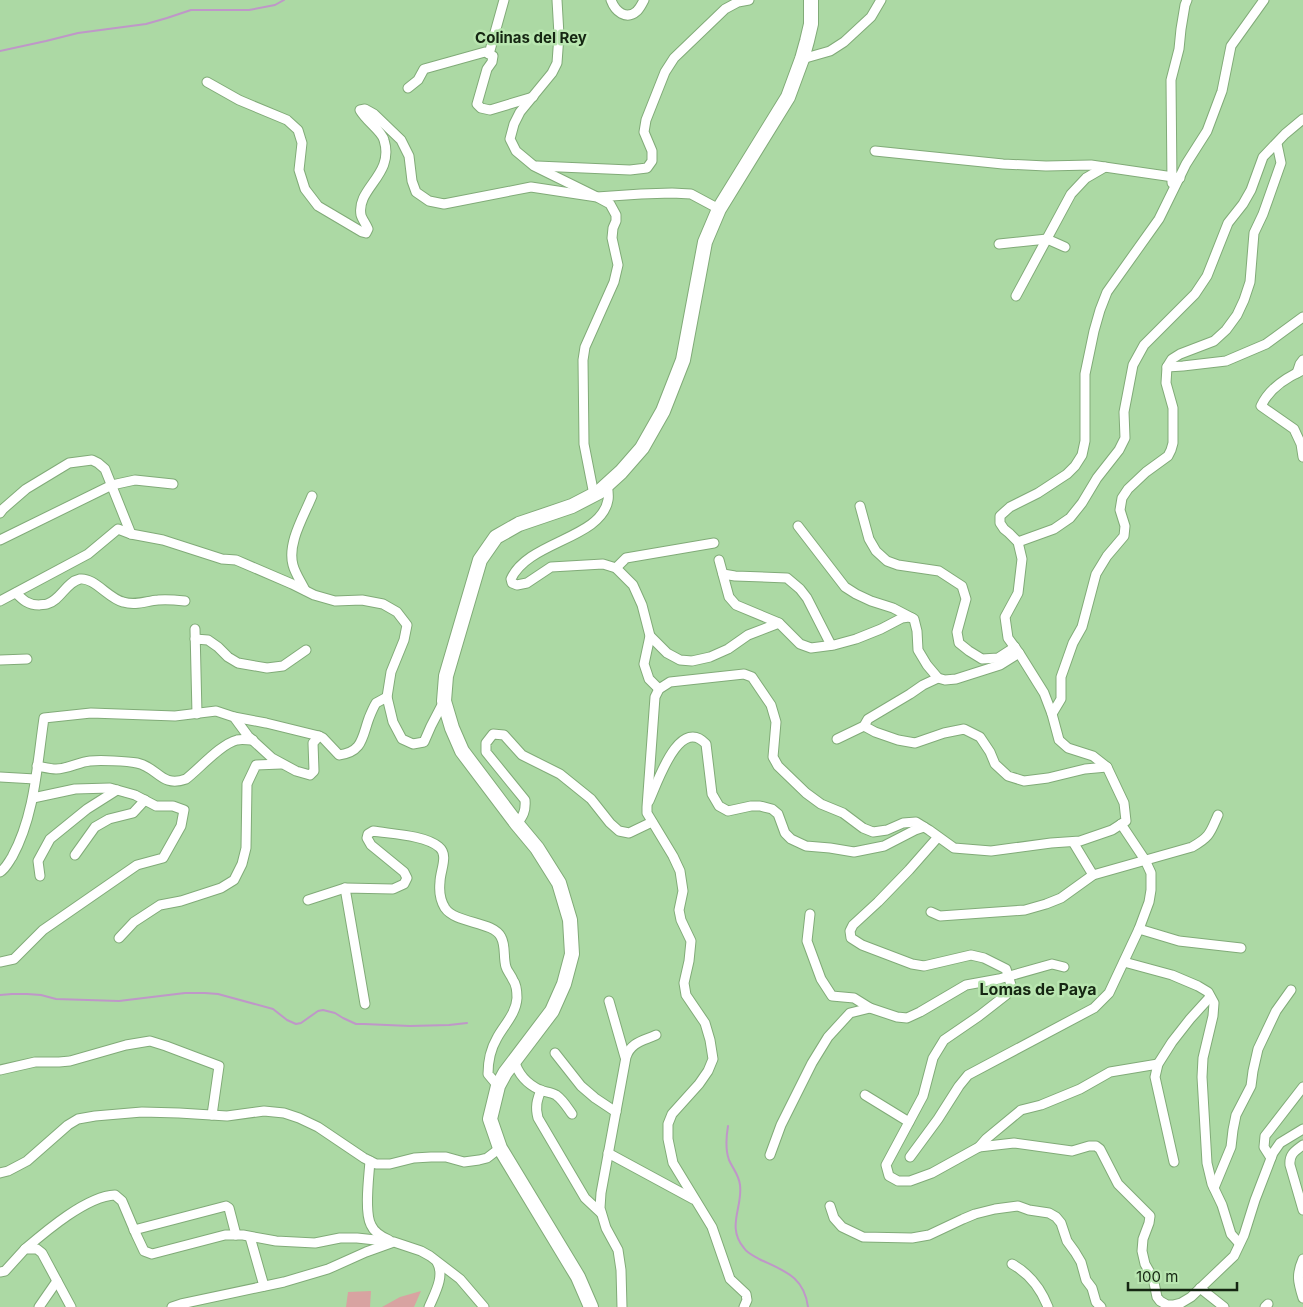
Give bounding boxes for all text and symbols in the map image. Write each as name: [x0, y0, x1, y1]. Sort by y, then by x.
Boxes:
district label: Colinas del Rey: [475, 28, 587, 47]
district label: Lomas de Paya: [980, 979, 1096, 999]
scale bar: [1128, 1260, 1237, 1292]
text: 100 m: [1136, 1267, 1178, 1286]

